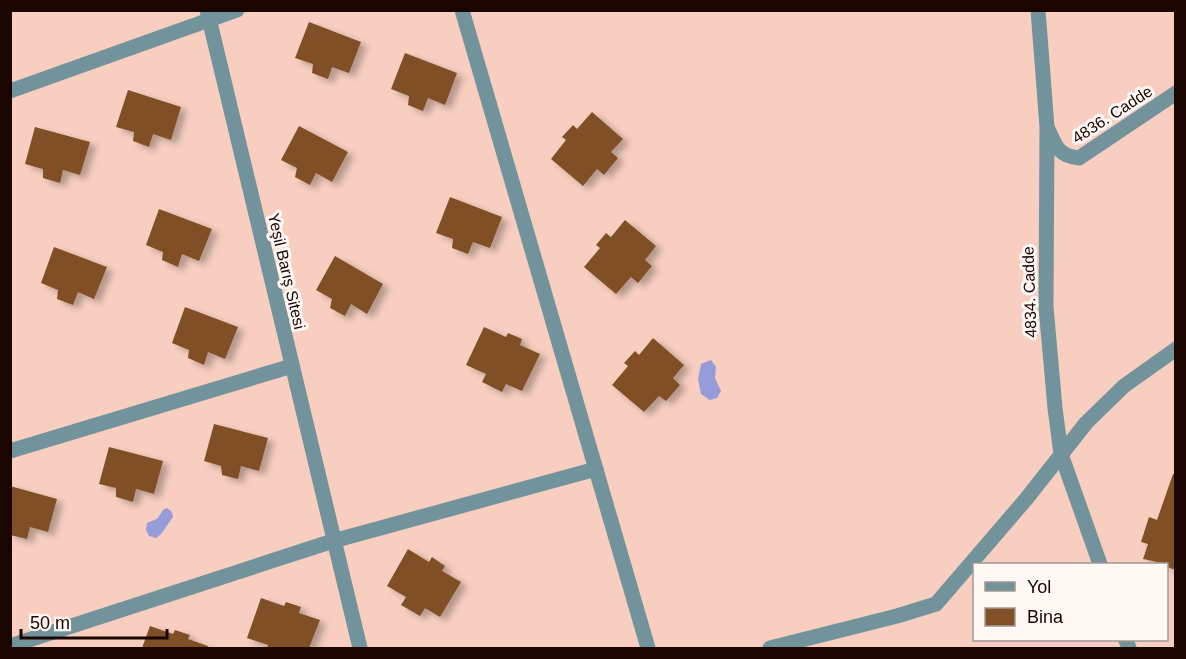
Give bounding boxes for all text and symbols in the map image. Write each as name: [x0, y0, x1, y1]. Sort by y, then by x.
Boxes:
street label: 4836. Cadde: [1069, 82, 1155, 147]
street label: Yeşil Barış Sitesi: [265, 211, 308, 331]
street label: 4834. Cadde: [1019, 246, 1040, 338]
legend: [973, 563, 1168, 641]
text: Yol: [1027, 577, 1051, 597]
scale bar: [21, 602, 166, 640]
text: Bina: [1027, 607, 1064, 627]
text: 50 m: [30, 613, 70, 633]

